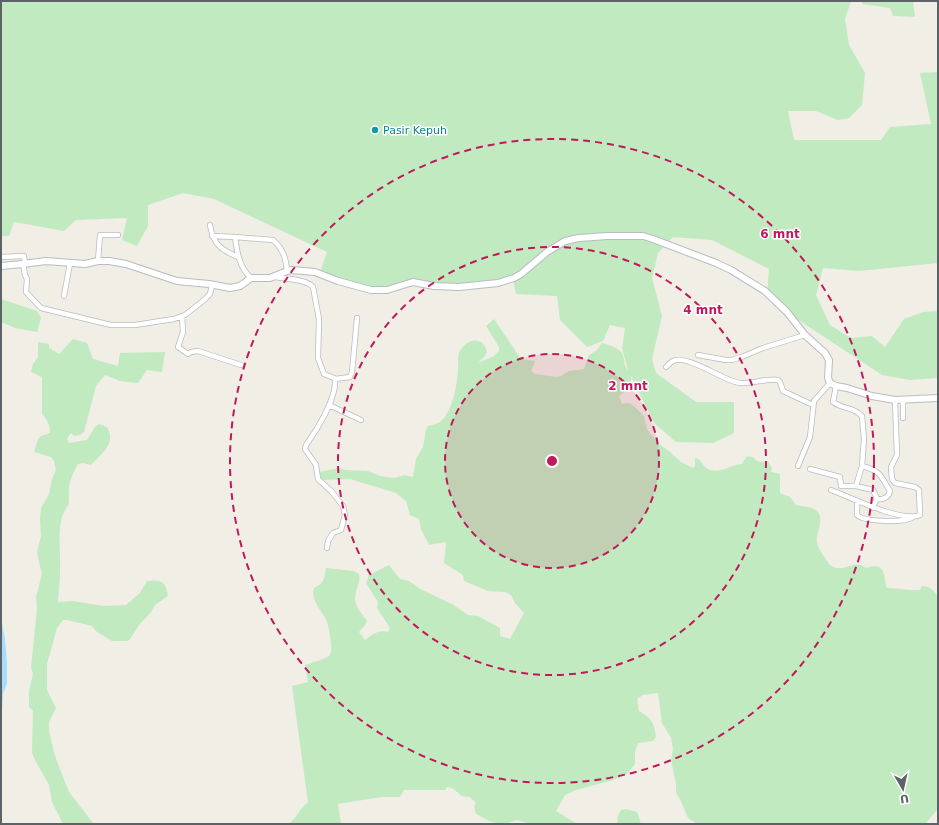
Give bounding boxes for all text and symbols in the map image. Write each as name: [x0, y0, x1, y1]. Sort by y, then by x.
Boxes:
place label: Pasir Kepuh: [383, 124, 447, 137]
marker: Pasir Kepuh: [370, 125, 380, 135]
text: 6 mnt: [760, 227, 800, 241]
text: 4 mnt: [683, 303, 723, 317]
text: 2 mnt: [608, 379, 648, 393]
centre of rings: [545, 454, 559, 468]
north arrow: [883, 769, 923, 809]
text: U: [899, 791, 910, 806]

